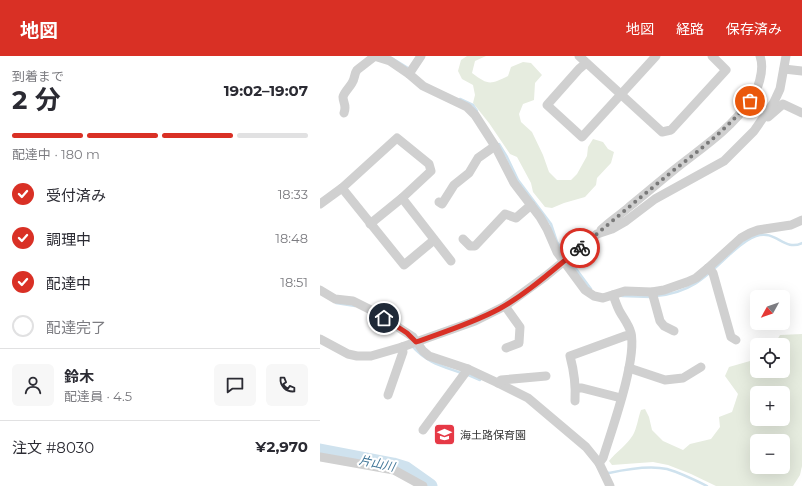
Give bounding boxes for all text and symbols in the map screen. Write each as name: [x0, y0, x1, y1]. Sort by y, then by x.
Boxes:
text: 地図: [20, 19, 58, 42]
text: 地図: [626, 20, 654, 38]
text: 経路: [676, 20, 704, 38]
text: 保存済み: [726, 20, 782, 38]
text: 到着まで: [12, 68, 64, 84]
text: 19:02–19:07: [224, 81, 308, 100]
text: 2 分: [12, 84, 61, 116]
pin: [733, 84, 767, 118]
icon: bag: [739, 90, 761, 112]
text: 配達中 · 180 m: [12, 146, 100, 162]
icon: check: [12, 183, 34, 205]
text: 受付済み: [46, 186, 106, 205]
text: 18:33: [278, 186, 308, 202]
icon: check: [12, 227, 34, 249]
courier: [560, 228, 600, 268]
text: 調理中: [46, 230, 91, 249]
text: 18:48: [275, 230, 308, 246]
icon: bike: [569, 237, 591, 259]
icon: check: [12, 271, 34, 293]
text: 配達中: [46, 274, 91, 293]
text: 18:51: [280, 274, 308, 290]
north arrow: [750, 290, 790, 330]
map controls: [750, 290, 790, 474]
pin: [367, 301, 401, 335]
icon: home: [373, 307, 395, 329]
text: 配達完了: [46, 318, 106, 337]
button: locate: [750, 338, 790, 378]
button: person: [12, 364, 54, 406]
button: chat: [214, 364, 256, 406]
button: phone: [266, 364, 308, 406]
text: 鈴木: [64, 367, 94, 386]
button: +: [750, 386, 790, 426]
text: 配達員 · 4.5: [64, 388, 132, 404]
school or university icon: 海土路保育園: [432, 422, 458, 448]
place label: 海土路保育園: [460, 428, 526, 442]
button: −: [750, 434, 790, 474]
text: ¥2,970: [255, 437, 308, 456]
text: 注文 #8030: [12, 438, 94, 457]
water label: 片山川: [358, 452, 398, 474]

